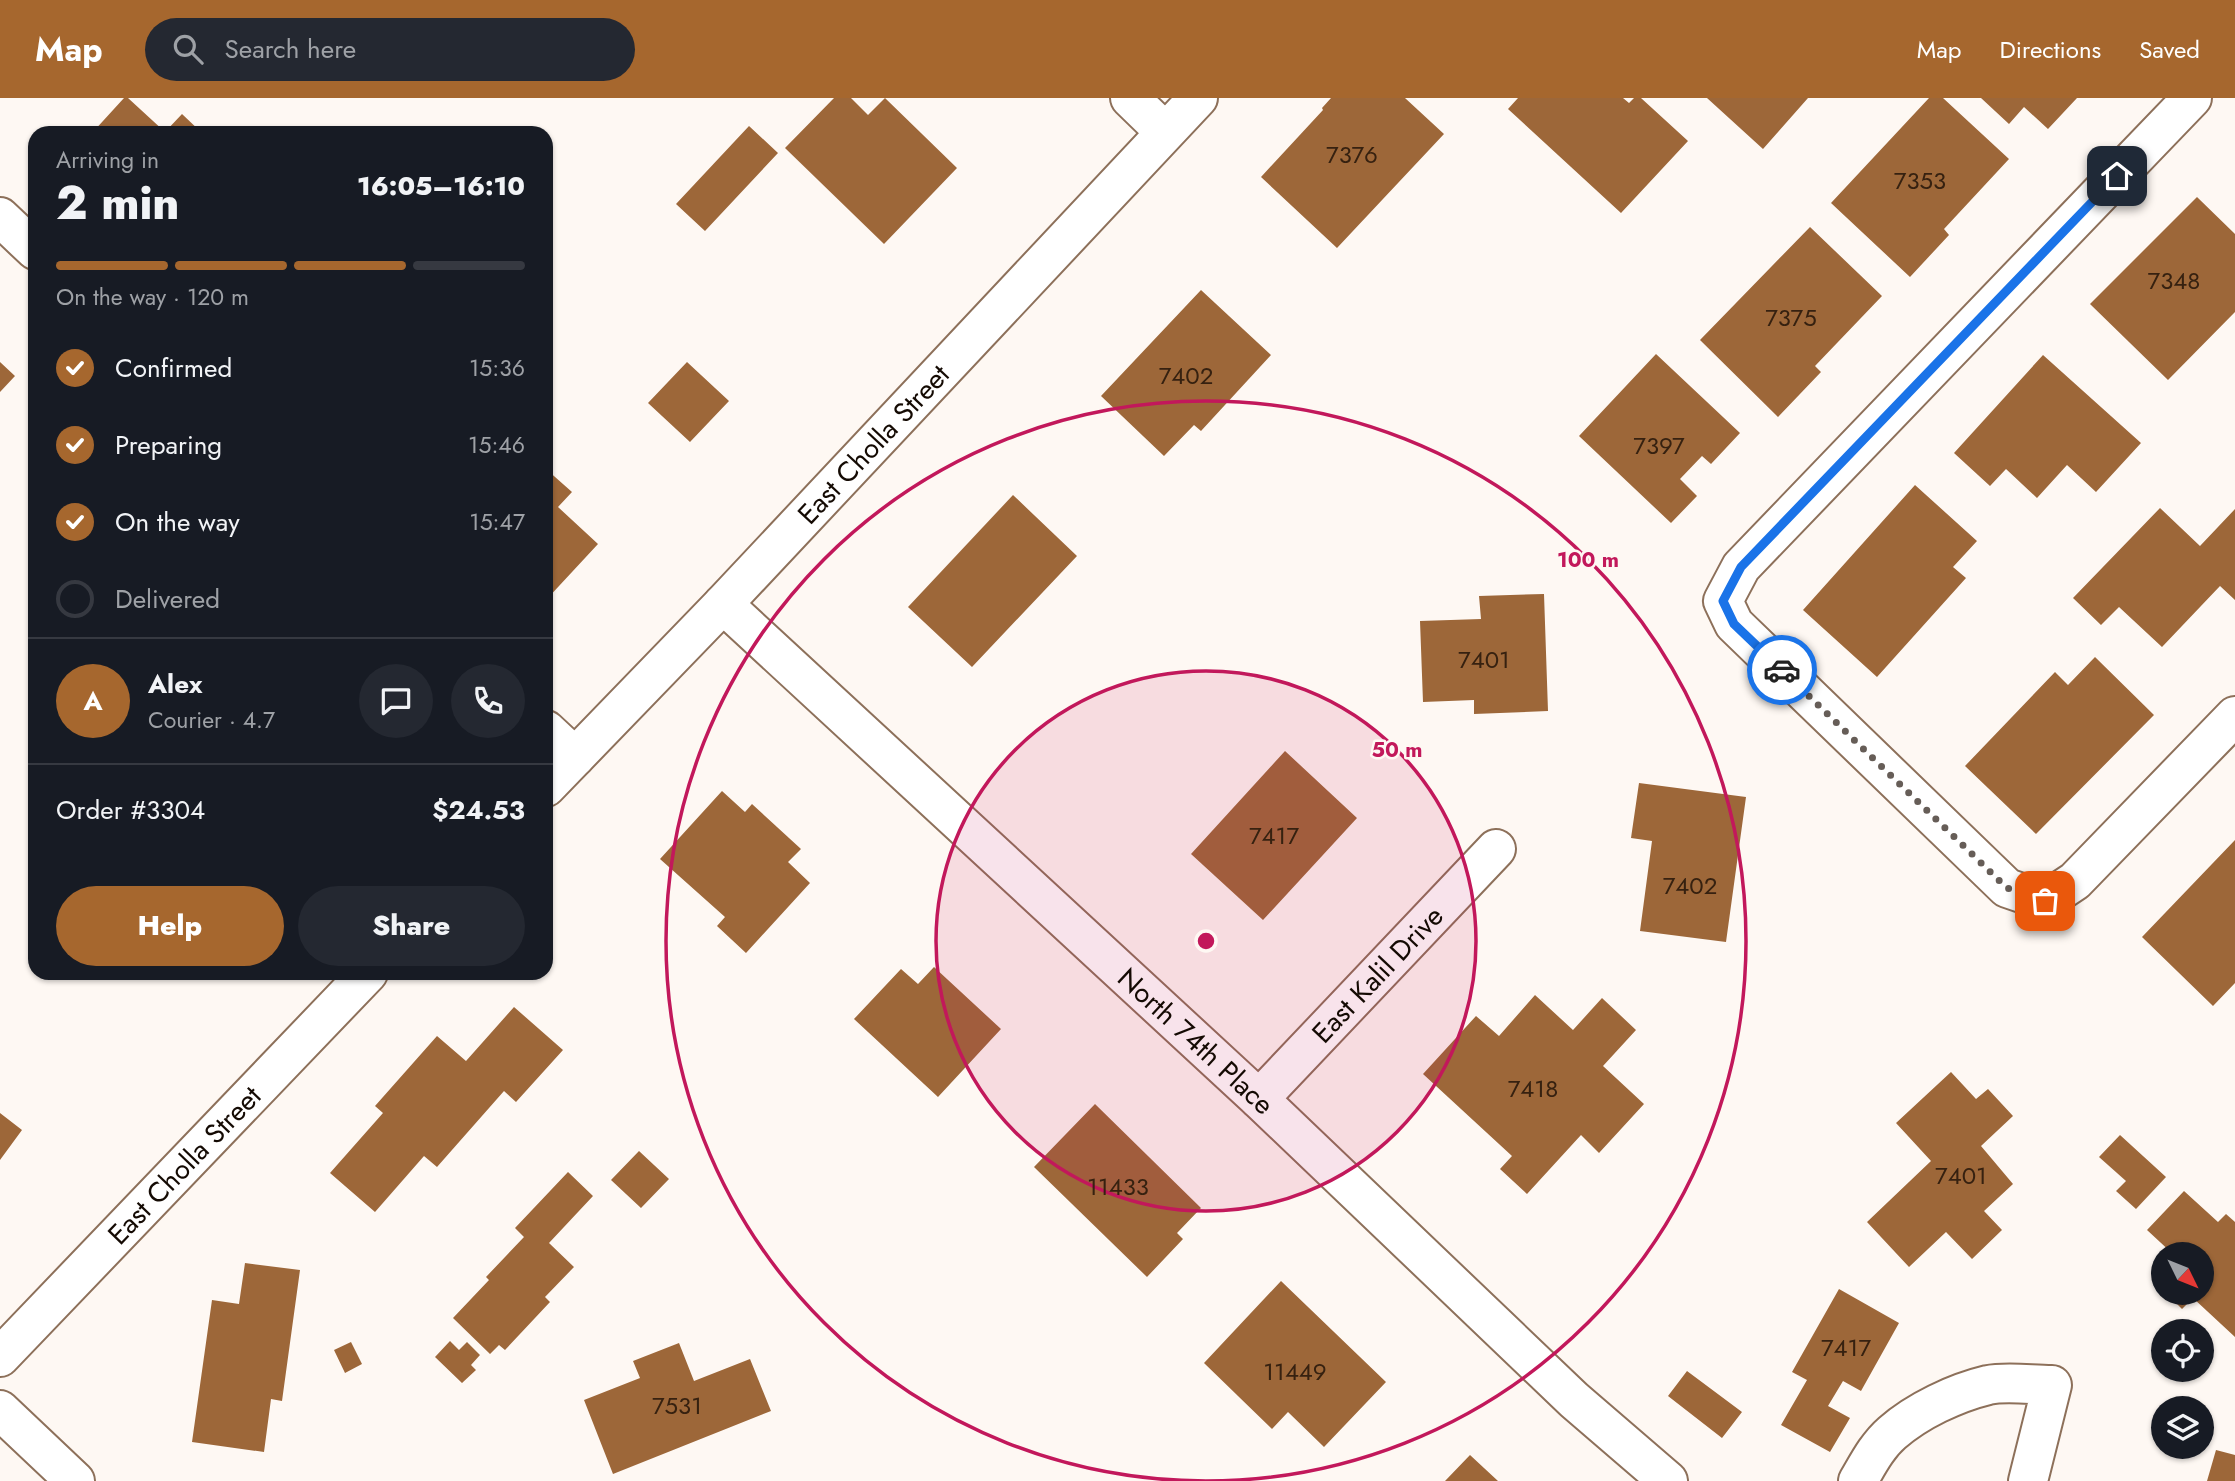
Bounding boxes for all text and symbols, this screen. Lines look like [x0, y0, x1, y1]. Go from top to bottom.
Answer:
search box [145, 18, 635, 81]
text: Map [35, 26, 103, 73]
icon: search [169, 30, 207, 68]
text: Search here [225, 30, 356, 68]
text: Map [1917, 32, 1962, 67]
text: Directions [2000, 32, 2101, 67]
text: Saved [2139, 32, 2200, 67]
house number: 7376 [1326, 137, 1378, 172]
text: Arriving in [56, 143, 159, 177]
pin [2087, 146, 2147, 206]
icon: home [2098, 157, 2136, 195]
house number: 7353 [1894, 163, 1946, 198]
text: 16:05–16:10 [357, 167, 525, 205]
text: 2 min [56, 170, 180, 236]
house number: 7348 [2148, 263, 2200, 298]
text: On the way · 120 m [56, 280, 249, 314]
house number: 7375 [1765, 300, 1817, 335]
icon: check [56, 349, 94, 387]
text: Confirmed [115, 349, 232, 387]
text: 15:36 [469, 351, 525, 385]
street label: East Cholla Street [788, 355, 959, 534]
house number: 7402 [1159, 358, 1213, 393]
icon: check [56, 426, 94, 464]
text: Preparing [115, 426, 222, 464]
text: 15:46 [468, 428, 525, 462]
house number: 7397 [1633, 428, 1685, 463]
icon: check [56, 503, 94, 541]
text: On the way [115, 503, 240, 541]
text: 15:47 [469, 505, 525, 539]
text: 100 m [1557, 545, 1619, 575]
text: Delivered [115, 580, 220, 618]
courier [1747, 635, 1817, 705]
house number: 7401 [1458, 642, 1510, 677]
icon: car [1763, 651, 1801, 689]
button: chat [359, 664, 433, 738]
button: phone [451, 664, 525, 738]
text: Alex [148, 665, 202, 703]
text: A [83, 682, 103, 720]
text: Courier · 4.7 [148, 703, 275, 737]
text: 50 m [1372, 735, 1422, 765]
text: Order #3304 [56, 791, 205, 829]
text: $24.53 [432, 791, 525, 829]
house number: 7417 [1249, 818, 1299, 853]
house number: 7402 [1663, 868, 1717, 903]
pin [2015, 871, 2075, 931]
icon: bag [2026, 882, 2064, 920]
button: Help [56, 886, 284, 966]
button: Share [298, 886, 525, 966]
street label: East Kalil Drive [1302, 897, 1453, 1052]
centre of rings [1194, 929, 1218, 953]
street label: North 74th Place [1108, 958, 1283, 1124]
house number: 7418 [1508, 1071, 1558, 1106]
street label: East Cholla Street [98, 1077, 271, 1254]
house number: 7401 [1935, 1158, 1987, 1193]
house number: 11433 [1087, 1169, 1149, 1204]
north arrow [2151, 1242, 2214, 1306]
map controls [2151, 1242, 2214, 1459]
button: locate [2151, 1319, 2214, 1382]
house number: 7417 [1821, 1330, 1871, 1365]
house number: 11449 [1263, 1354, 1327, 1389]
house number: 7531 [652, 1388, 702, 1423]
button: layers [2151, 1396, 2214, 1459]

